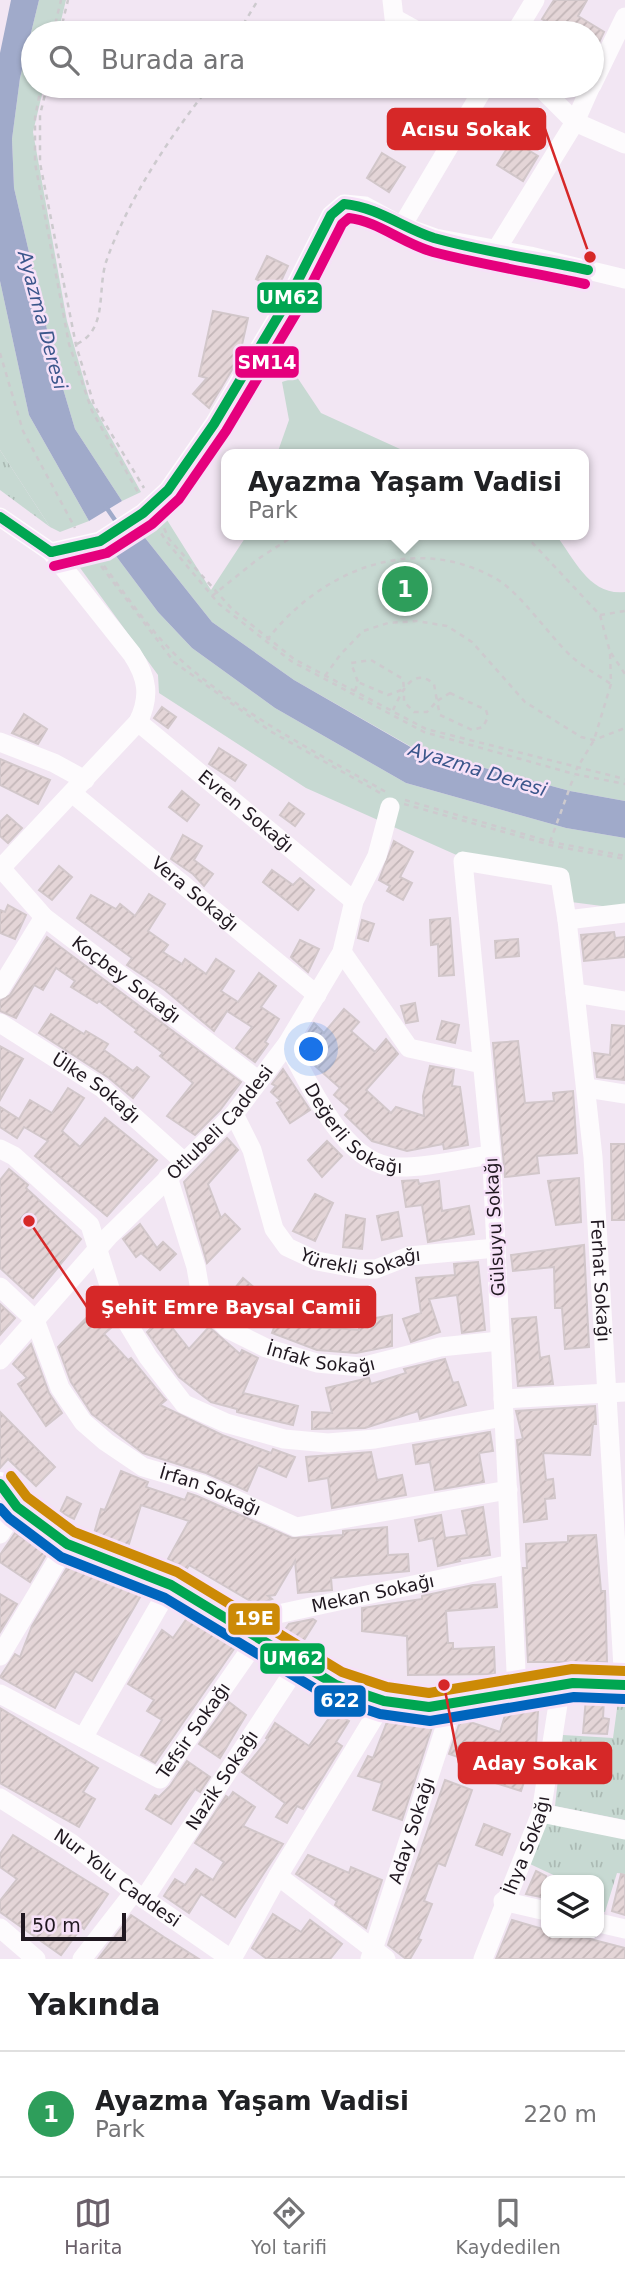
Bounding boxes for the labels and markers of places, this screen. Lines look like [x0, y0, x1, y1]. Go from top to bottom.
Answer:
callout: Acısu Sokak [388, 109, 545, 149]
pin: 1 [382, 563, 428, 615]
callout: Şehit Emre Baysal Camii [87, 1287, 375, 1327]
callout: Aday Sokak [459, 1743, 611, 1783]

